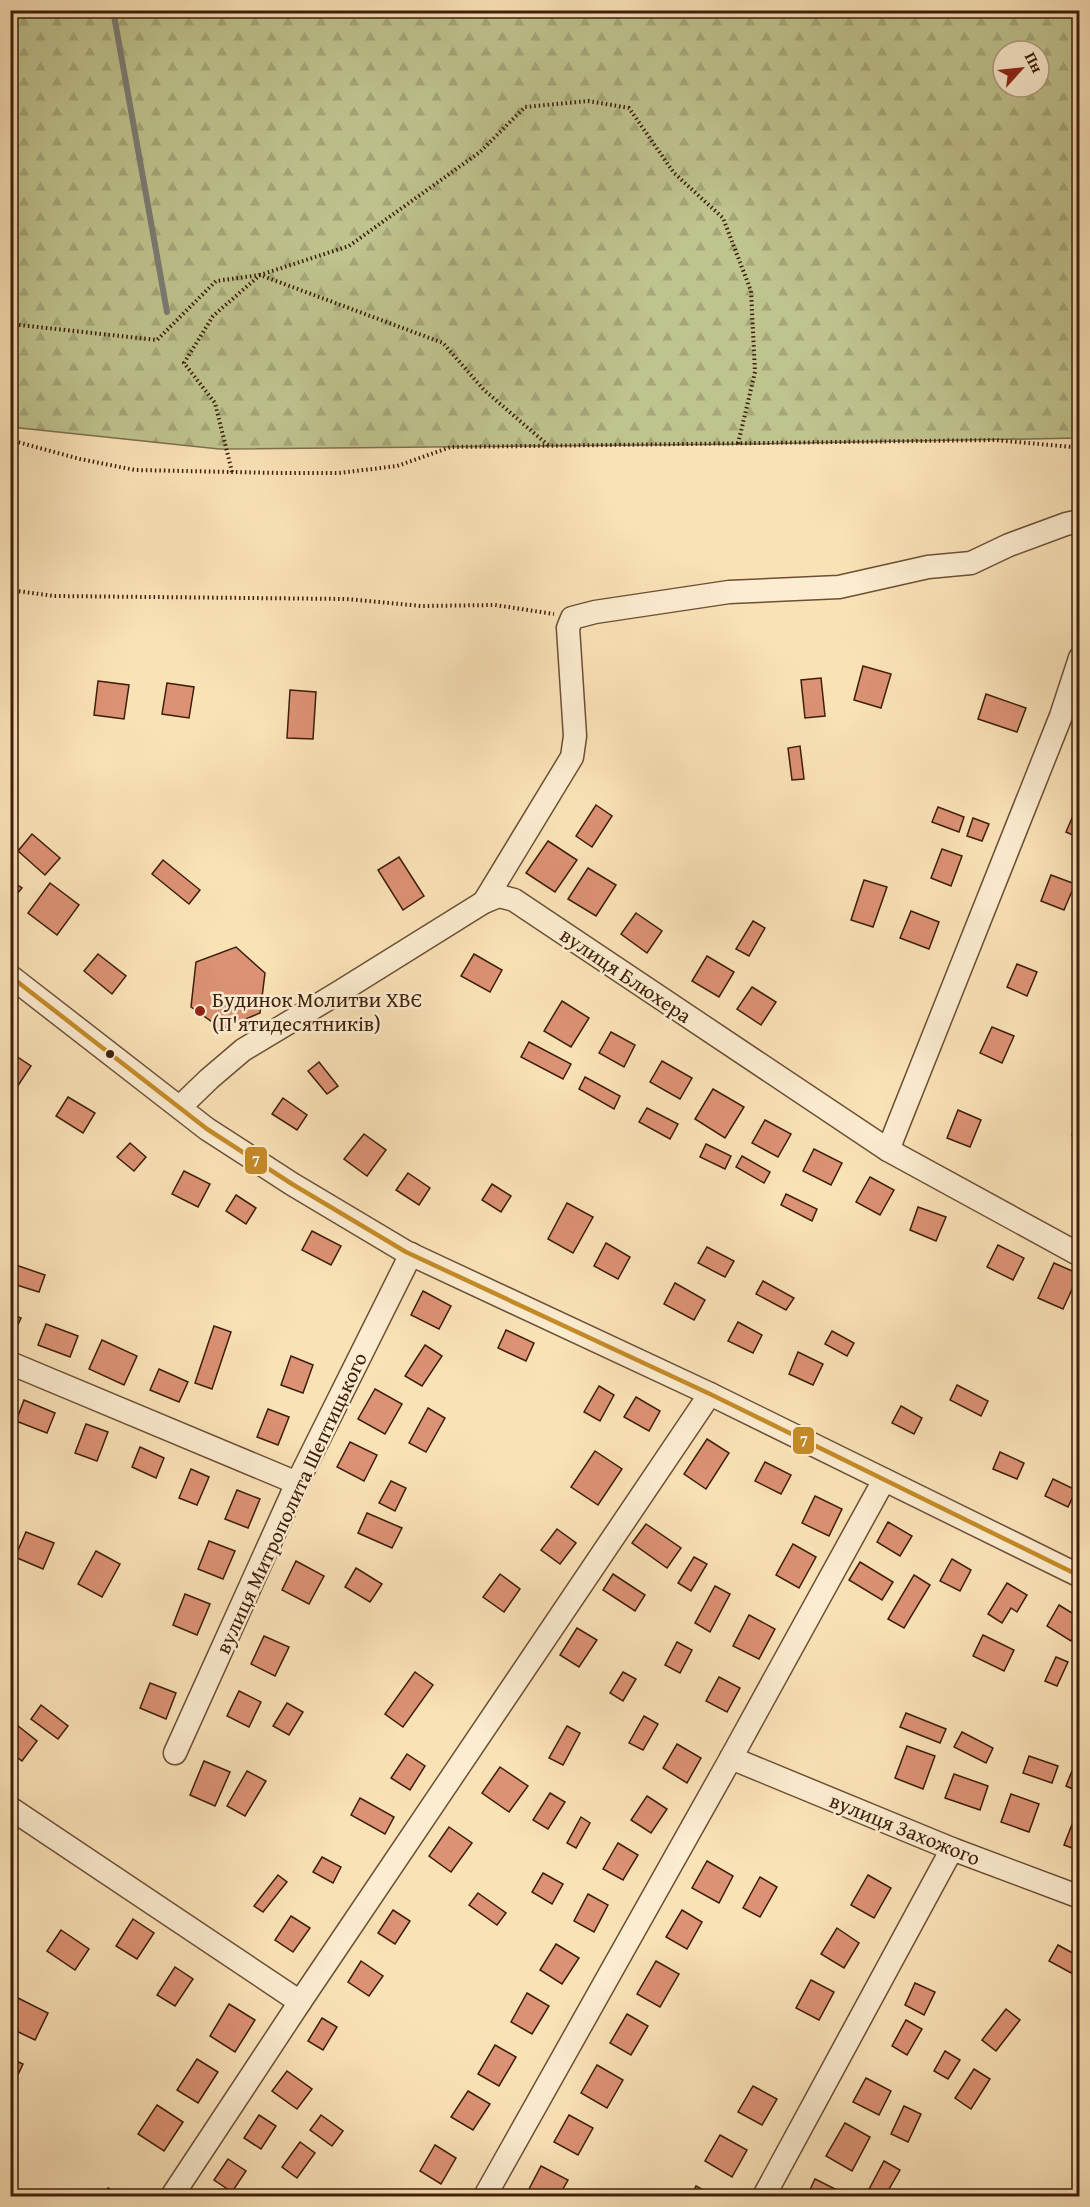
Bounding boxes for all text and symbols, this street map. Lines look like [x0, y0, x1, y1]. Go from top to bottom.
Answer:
north arrow [991, 39, 1051, 99]
text: Пн [1019, 48, 1050, 77]
street label: вулиця Блюхера [554, 919, 698, 1031]
place label: Будинок Молитви ХВЄ (П'ятидесятників) [212, 984, 422, 1039]
marker: Будинок Молитви ХВЄ (П'ятидесятників) [193, 1004, 207, 1018]
unlabelled marker [104, 1048, 116, 1060]
line badge: 7 [244, 1146, 268, 1175]
text: 7 [252, 1148, 260, 1172]
street label: вулиця Митрополита Шептицького [207, 1347, 375, 1659]
line badge: 7 [792, 1426, 815, 1455]
text: 7 [800, 1428, 808, 1452]
street label: вулиця Захожого [825, 1785, 985, 1873]

